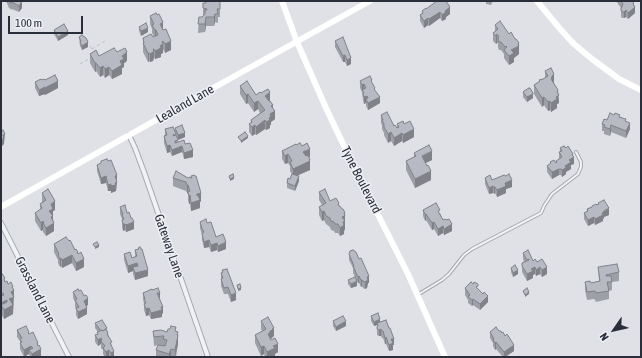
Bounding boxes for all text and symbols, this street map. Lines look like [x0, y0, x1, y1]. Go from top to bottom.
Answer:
scale bar [10, 8, 85, 34]
text: 100 m [15, 16, 42, 30]
street label: Lealand Lane [153, 81, 217, 127]
street label: Tyne Boulevard [337, 144, 385, 216]
street label: Gateway Lane [151, 212, 187, 280]
street label: Grassland Lane [12, 254, 58, 326]
north arrow [594, 310, 634, 350]
text: N [597, 331, 611, 343]

